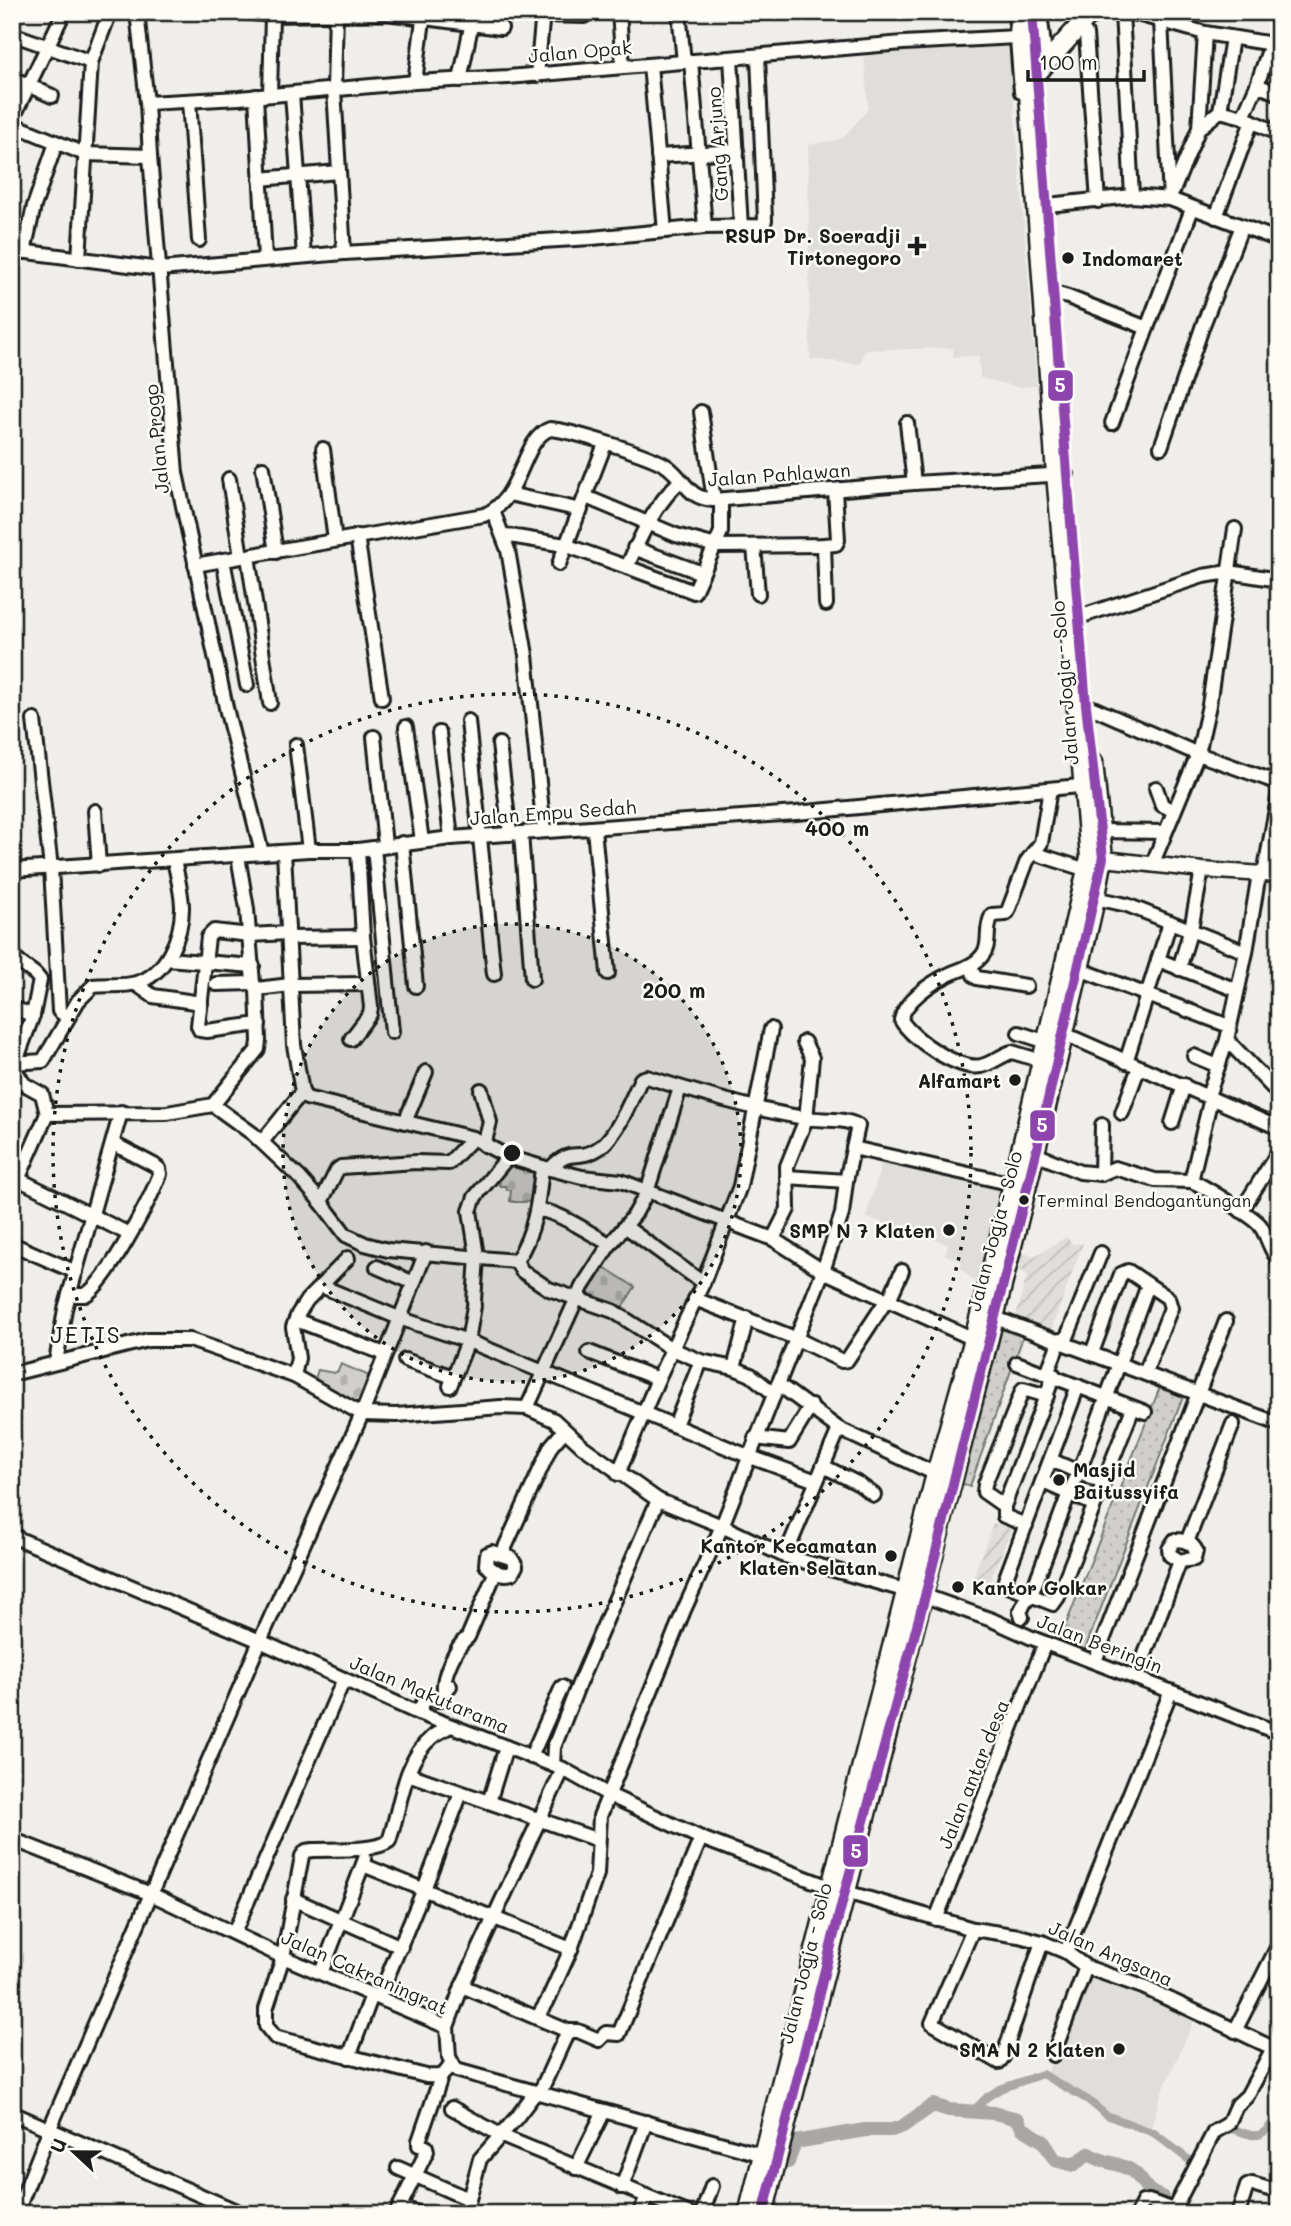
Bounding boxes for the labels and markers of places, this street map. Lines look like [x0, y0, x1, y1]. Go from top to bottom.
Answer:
place label: RSUP Dr. Soeradji Tirtonegoro [725, 223, 901, 270]
marker: RSUP Dr. Soeradji Tirtonegoro [907, 236, 927, 256]
place label: Indomaret [1082, 246, 1183, 271]
marker: Indomaret [1060, 250, 1076, 266]
place label: Alfamart [918, 1068, 1001, 1093]
marker: Alfamart [1007, 1072, 1023, 1088]
centre of rings [500, 1141, 524, 1165]
place label: Terminal Bendogantungan [1037, 1189, 1251, 1211]
marker: Terminal Bendogantungan [1017, 1193, 1031, 1207]
place label: SMP N 7 Klaten [789, 1218, 935, 1243]
marker: SMP N 7 Klaten [941, 1222, 957, 1238]
place label: Masjid Baitussyifa [1073, 1457, 1179, 1504]
marker: Masjid Baitussyifa [1051, 1472, 1067, 1488]
place label: Kantor Kecamatan Klaten Selatan [701, 1533, 877, 1580]
marker: Kantor Kecamatan Klaten Selatan [883, 1548, 899, 1564]
place label: Kantor Golkar [972, 1575, 1107, 1600]
marker: Kantor Golkar [950, 1579, 966, 1595]
place label: SMA N 2 Klaten [959, 2037, 1105, 2062]
marker: SMA N 2 Klaten [1111, 2041, 1127, 2057]

